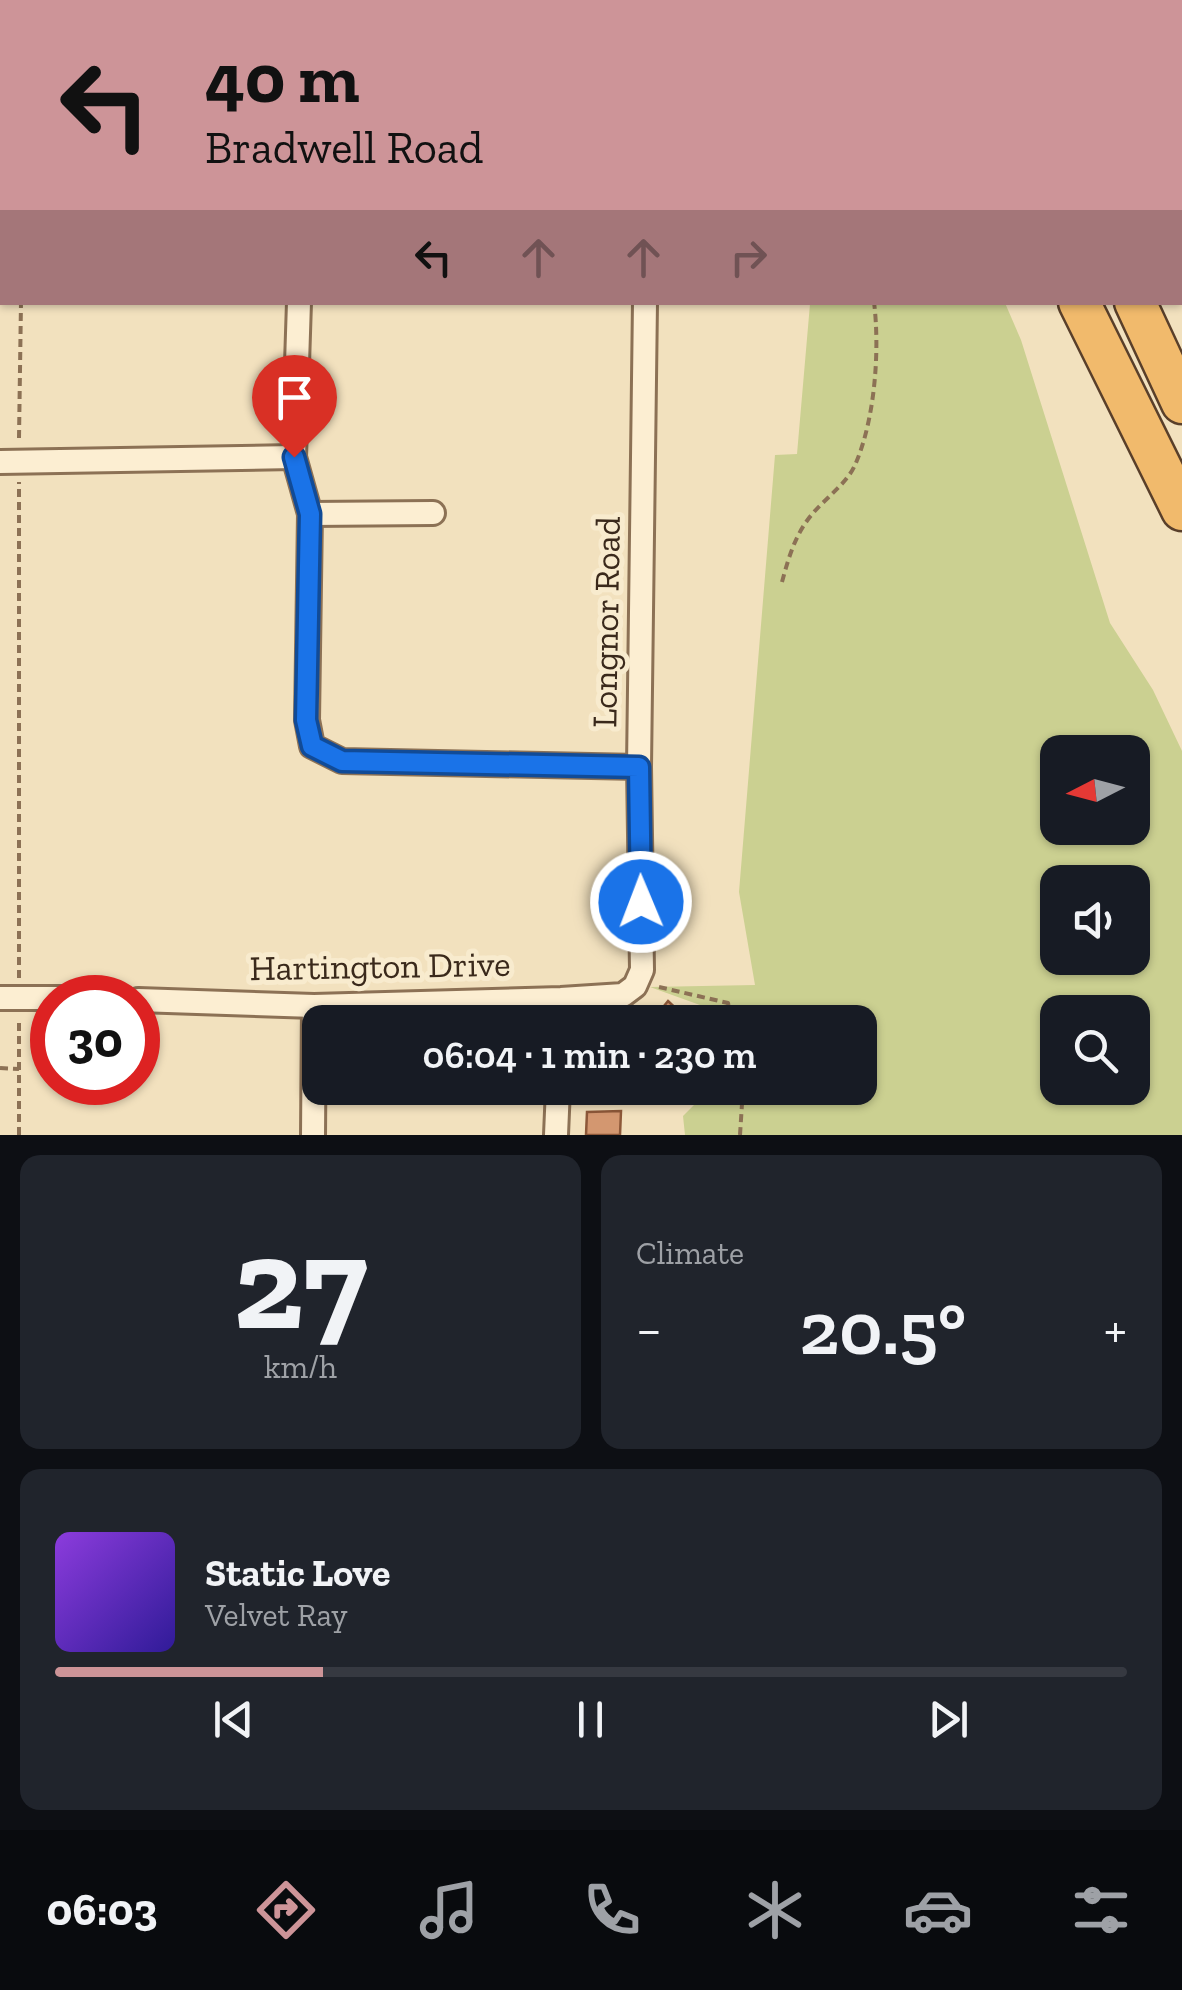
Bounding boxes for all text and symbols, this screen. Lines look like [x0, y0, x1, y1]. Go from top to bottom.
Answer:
text: 40 m [205, 36, 360, 120]
icon: left [40, 40, 170, 170]
text: Bradwell Road [205, 121, 483, 175]
icon: left [406, 230, 461, 285]
icon: ahead [511, 230, 566, 285]
icon: ahead [616, 230, 671, 285]
icon: right [721, 230, 776, 285]
pin [252, 355, 337, 458]
icon: arrive [267, 370, 322, 425]
street label: Longnor Road [583, 516, 629, 728]
north arrow [1040, 735, 1150, 845]
map controls [1040, 735, 1150, 1105]
position arrow [589, 850, 693, 954]
button: sound [1040, 865, 1150, 975]
street label: Hartington Drive [249, 943, 511, 989]
speed limit sign: 30 [30, 975, 160, 1105]
button: search [1040, 995, 1150, 1105]
text: 06:04 · 1 min · 230 m [423, 1032, 756, 1078]
text: 27 [233, 1205, 368, 1361]
text: Climate [636, 1234, 744, 1272]
text: 20.5° [800, 1283, 966, 1373]
text: − [636, 1296, 662, 1362]
text: + [1104, 1296, 1127, 1362]
text: km/h [264, 1348, 337, 1386]
text: Static Love [205, 1550, 390, 1596]
text: Velvet Ray [205, 1596, 348, 1634]
icon: previous [206, 1692, 261, 1747]
icon: pause [563, 1692, 618, 1747]
icon: next [921, 1692, 976, 1747]
icon: directions [251, 1875, 321, 1945]
icon: music [414, 1875, 484, 1945]
icon: phone [577, 1875, 647, 1945]
icon: climate [740, 1875, 810, 1945]
icon: car [903, 1875, 973, 1945]
icon: filters [1066, 1875, 1136, 1945]
text: 06:03 [46, 1883, 158, 1937]

